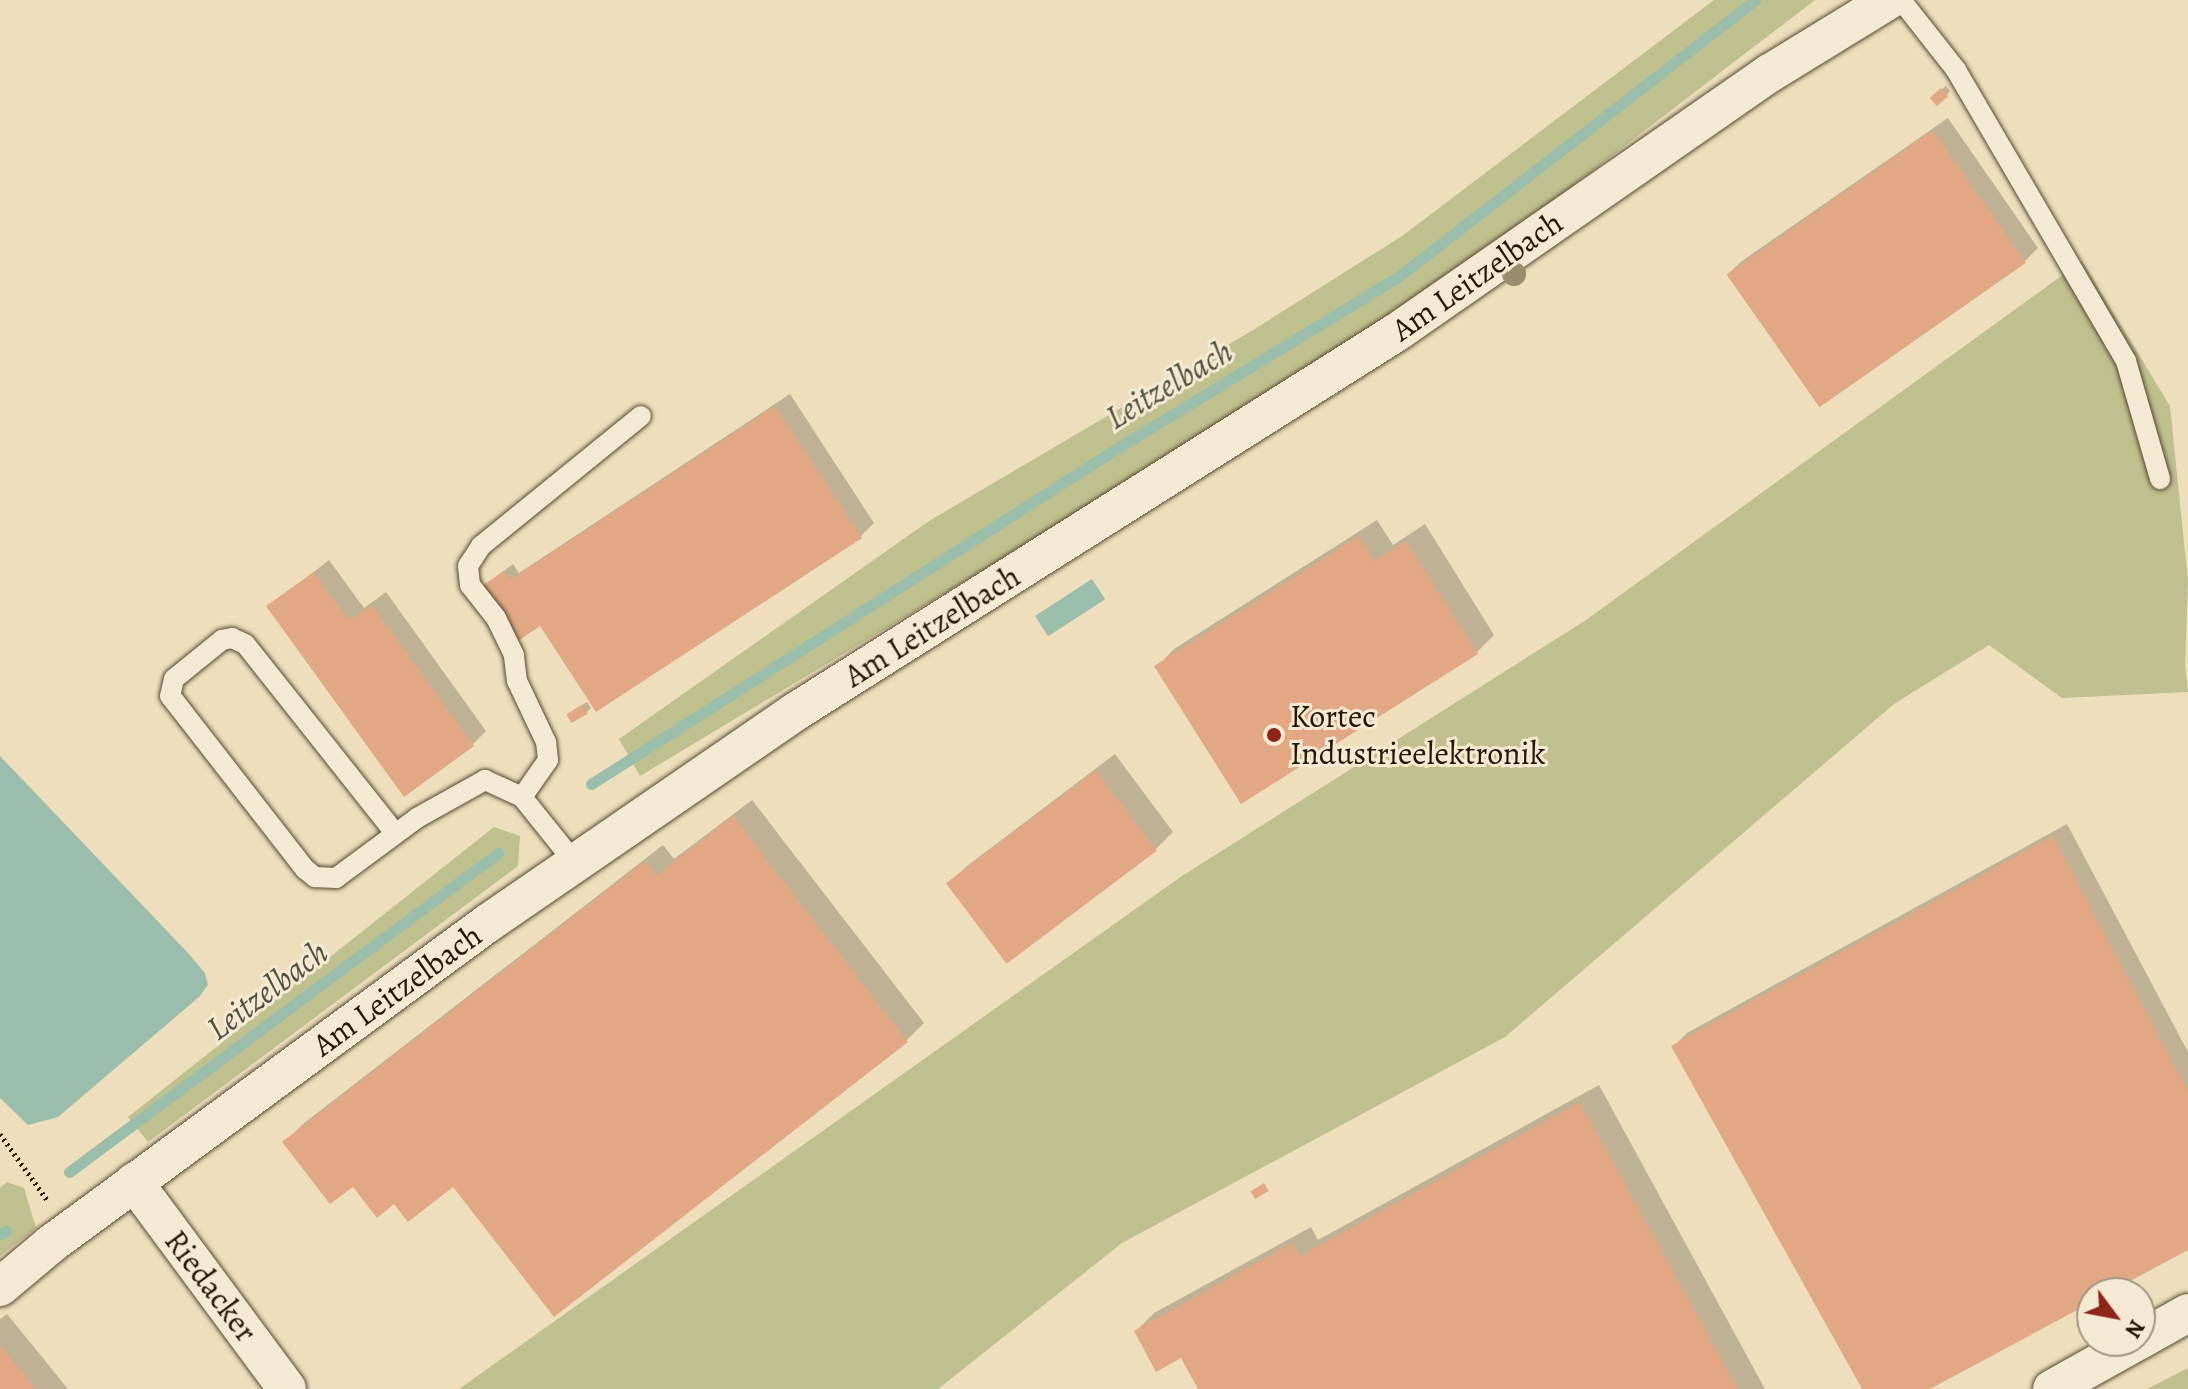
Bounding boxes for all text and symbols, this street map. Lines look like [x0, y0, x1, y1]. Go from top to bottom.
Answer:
street label: Am Leitzelbach [1384, 203, 1570, 349]
water label: Leitzelbach [1098, 330, 1240, 438]
street label: Am Leitzelbach [837, 557, 1027, 695]
place label: Kortec Industrieelektronik [1290, 698, 1546, 773]
marker: Kortec Industrieelektronik [1265, 726, 1283, 744]
street label: Am Leitzelbach [305, 916, 489, 1064]
water label: Leitzelbach [198, 931, 336, 1049]
street label: Riedacker [157, 1222, 265, 1350]
north arrow [2076, 1277, 2156, 1357]
text: N [2118, 1314, 2152, 1343]

